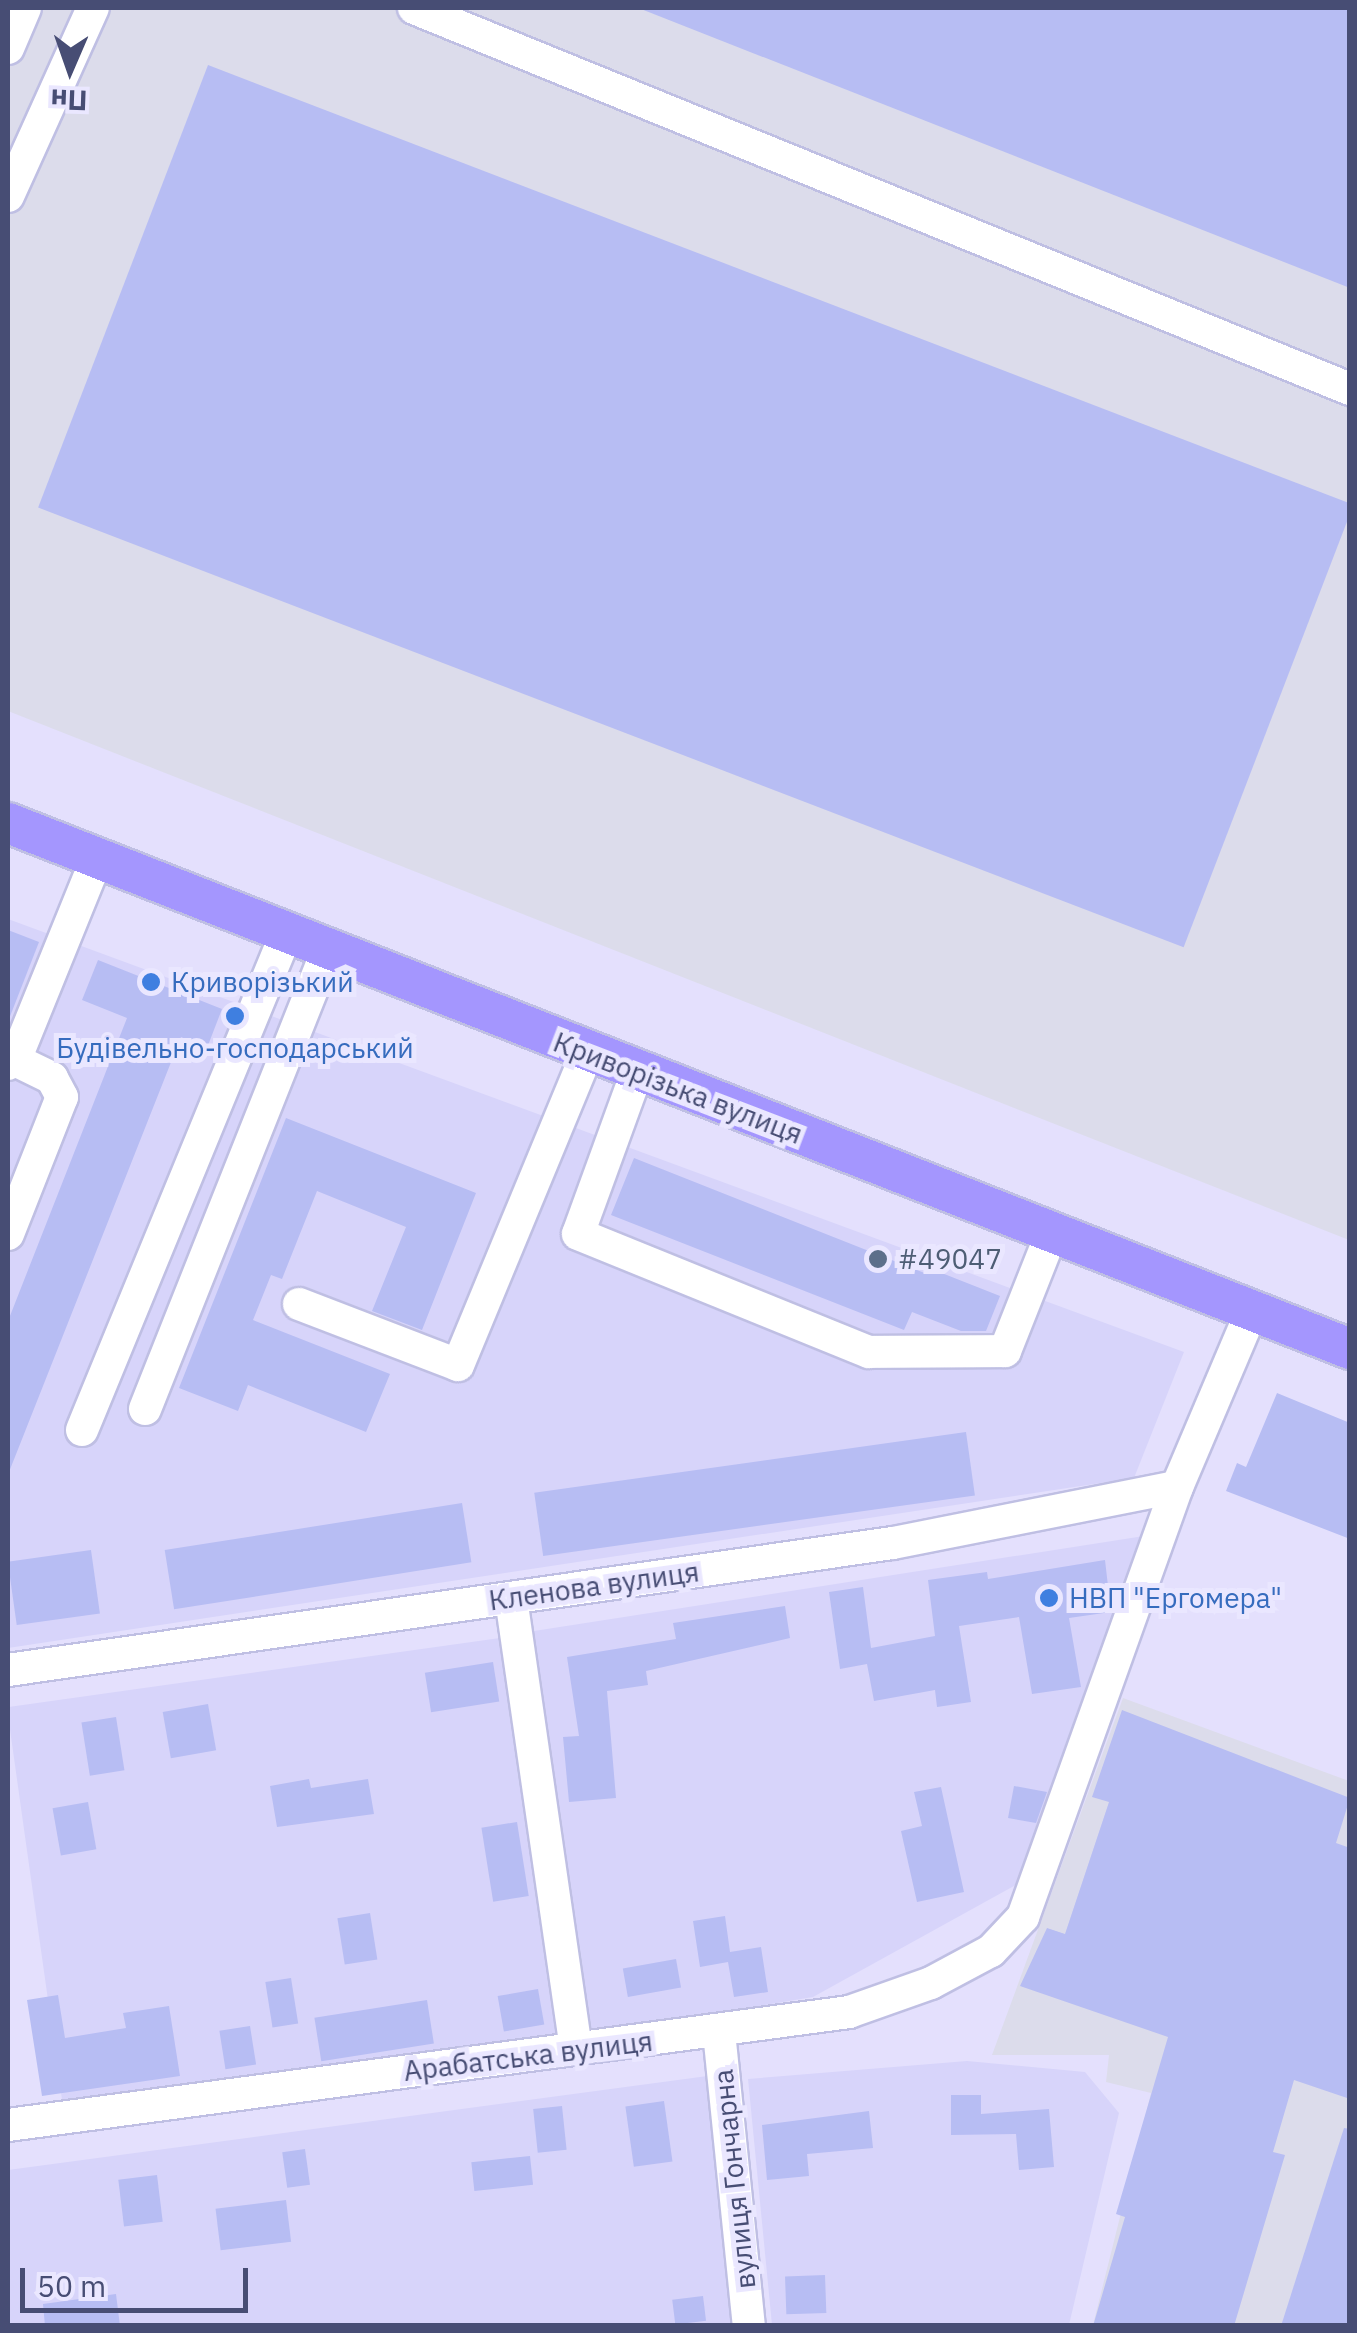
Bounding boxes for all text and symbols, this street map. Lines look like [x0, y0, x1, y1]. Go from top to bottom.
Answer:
north arrow [20, 20, 120, 120]
text: Пн [50, 81, 88, 120]
place label: Криворізький [171, 965, 354, 999]
marker: Криворізький [140, 971, 162, 993]
marker: Будівельно-господарський [224, 1005, 246, 1027]
street label: Криворізька вулиця [549, 1025, 807, 1151]
place label: Будівельно-господарський [56, 1031, 414, 1065]
place label: #49047 [898, 1242, 1002, 1276]
marker: #49047 [867, 1248, 889, 1270]
street label: Кленова вулиця [487, 1555, 701, 1617]
place label: НВП "Ергомера" [1069, 1581, 1282, 1615]
marker: НВП "Ергомера" [1038, 1587, 1060, 1609]
street label: Арабатська вулиця [402, 2024, 654, 2088]
street label: вулиця Гончарна [706, 2068, 762, 2290]
scale bar [25, 2248, 252, 2310]
text: 50 m [37, 2266, 106, 2305]

